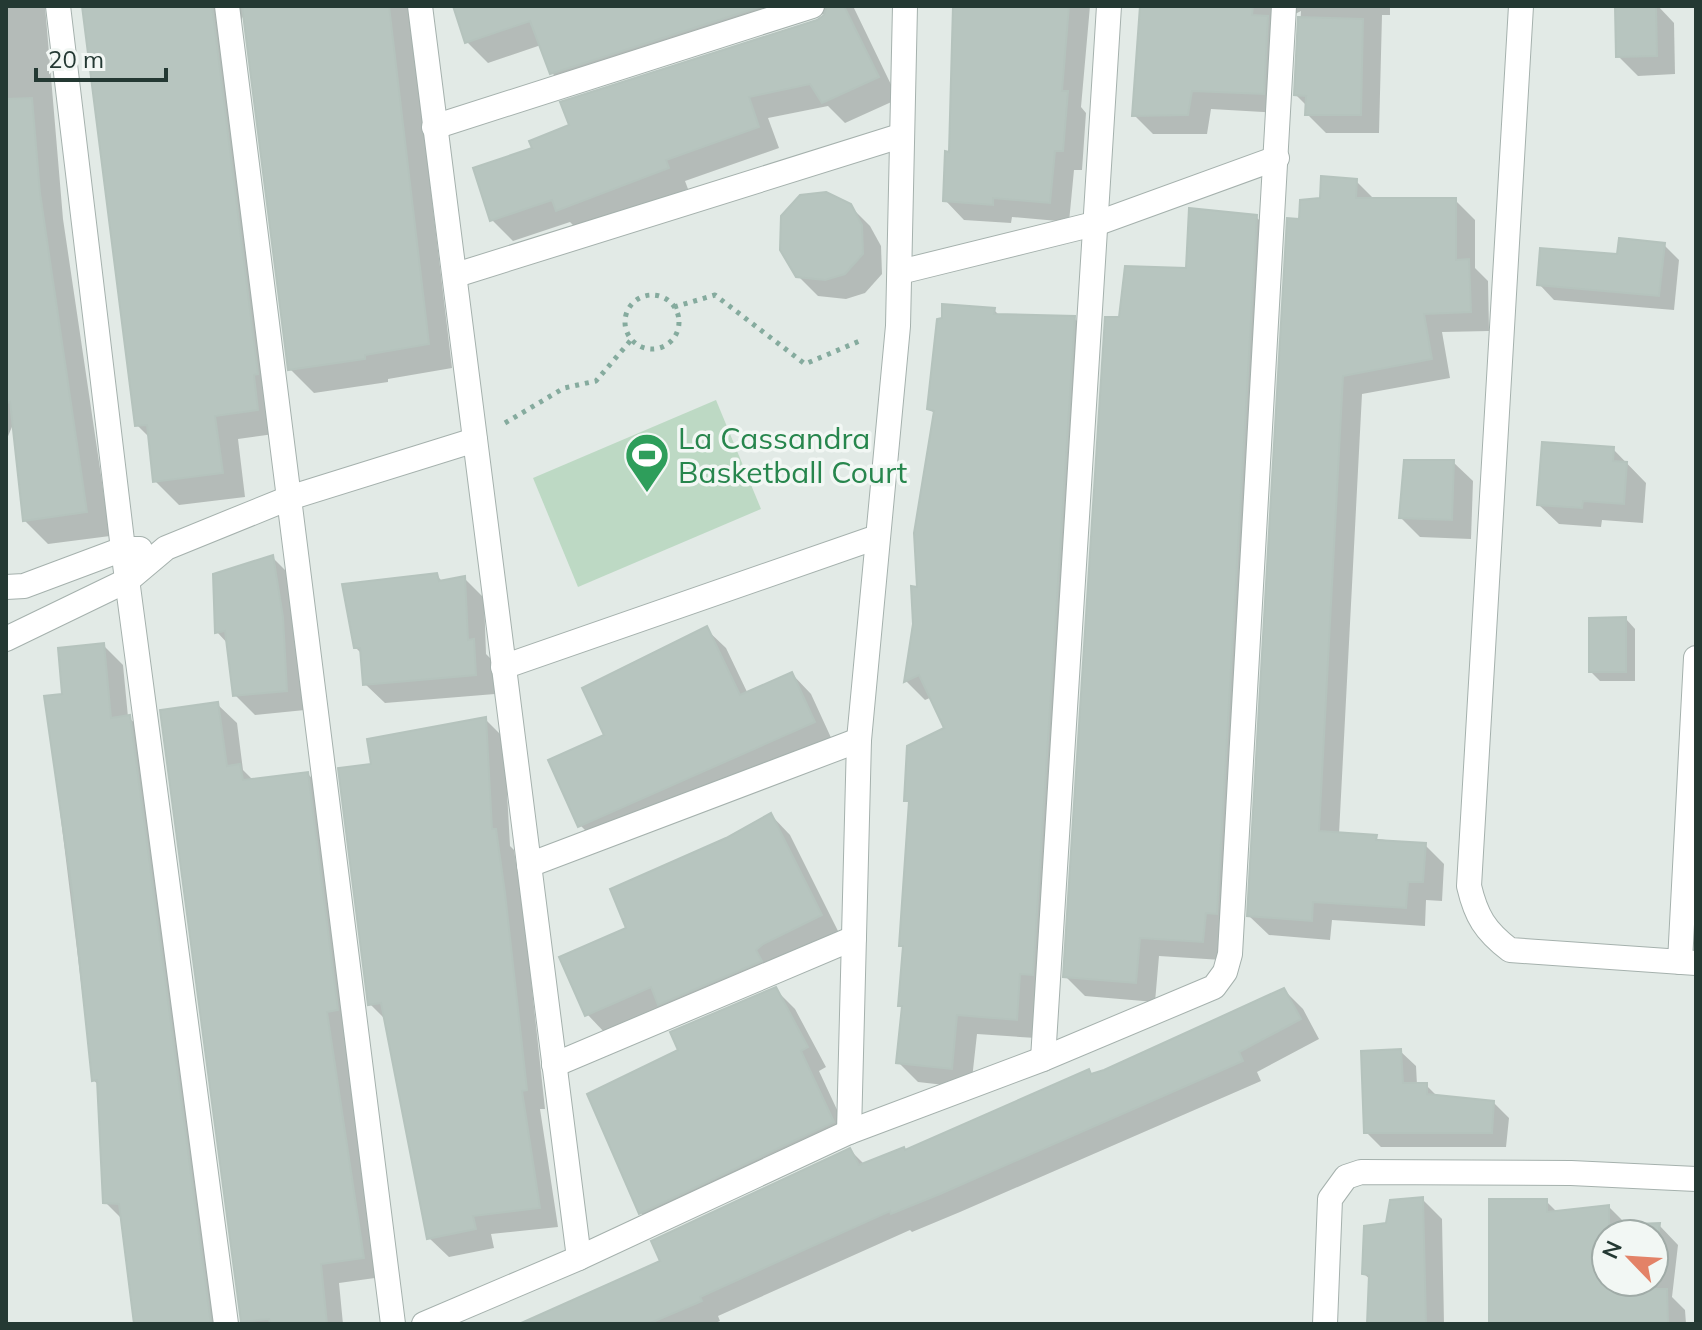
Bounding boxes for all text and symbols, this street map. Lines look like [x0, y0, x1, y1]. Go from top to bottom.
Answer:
scale bar [36, 32, 166, 82]
text: 20 m [48, 44, 104, 74]
place label: La Cassandra Basketball Court [678, 419, 907, 491]
sports icon: La Cassandra Basketball Court [623, 431, 671, 494]
north arrow [1590, 1218, 1670, 1298]
text: N [1596, 1236, 1628, 1263]

